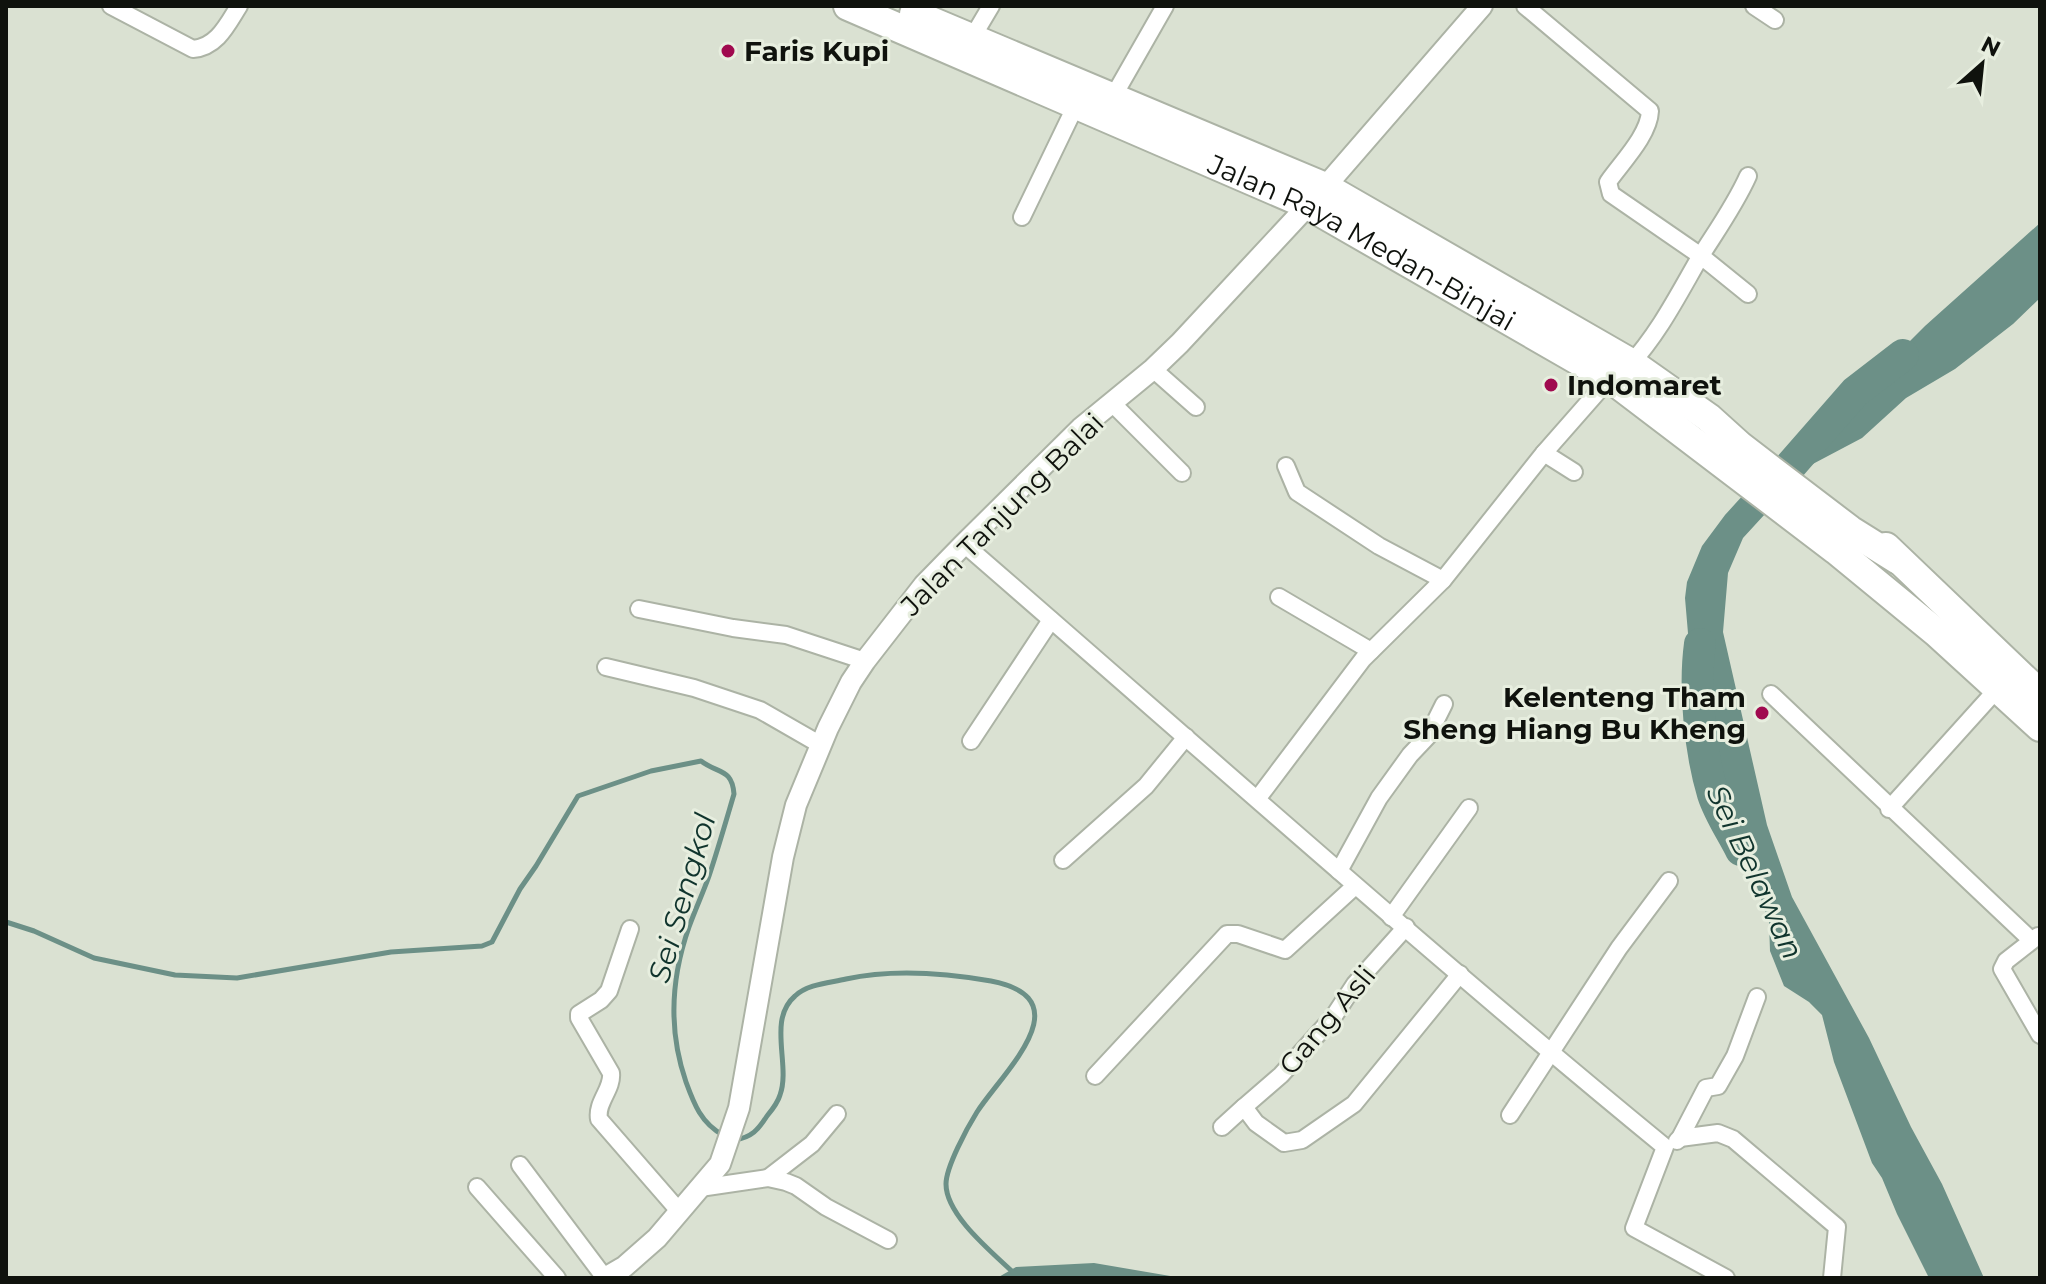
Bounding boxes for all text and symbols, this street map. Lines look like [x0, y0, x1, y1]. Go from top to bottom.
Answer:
north arrow [1942, 24, 2022, 104]
text: N [1977, 31, 2005, 63]
place label: Faris Kupi [744, 34, 889, 68]
marker: Faris Kupi [719, 42, 737, 60]
street label: Jalan Raya Medan-Binjai [1202, 146, 1522, 338]
place label: Indomaret [1567, 368, 1722, 402]
marker: Indomaret [1542, 376, 1560, 394]
street label: Jalan Tanjung Balai [893, 406, 1110, 623]
place label: Kelenteng Tham Sheng Hiang Bu Kheng [1403, 680, 1746, 746]
marker: Kelenteng Tham Sheng Hiang Bu Kheng [1753, 704, 1771, 722]
water label: Sei Belawan [1698, 779, 1812, 965]
water label: Sei Sengkol [640, 809, 724, 987]
street label: Gang Asli [1271, 958, 1383, 1082]

